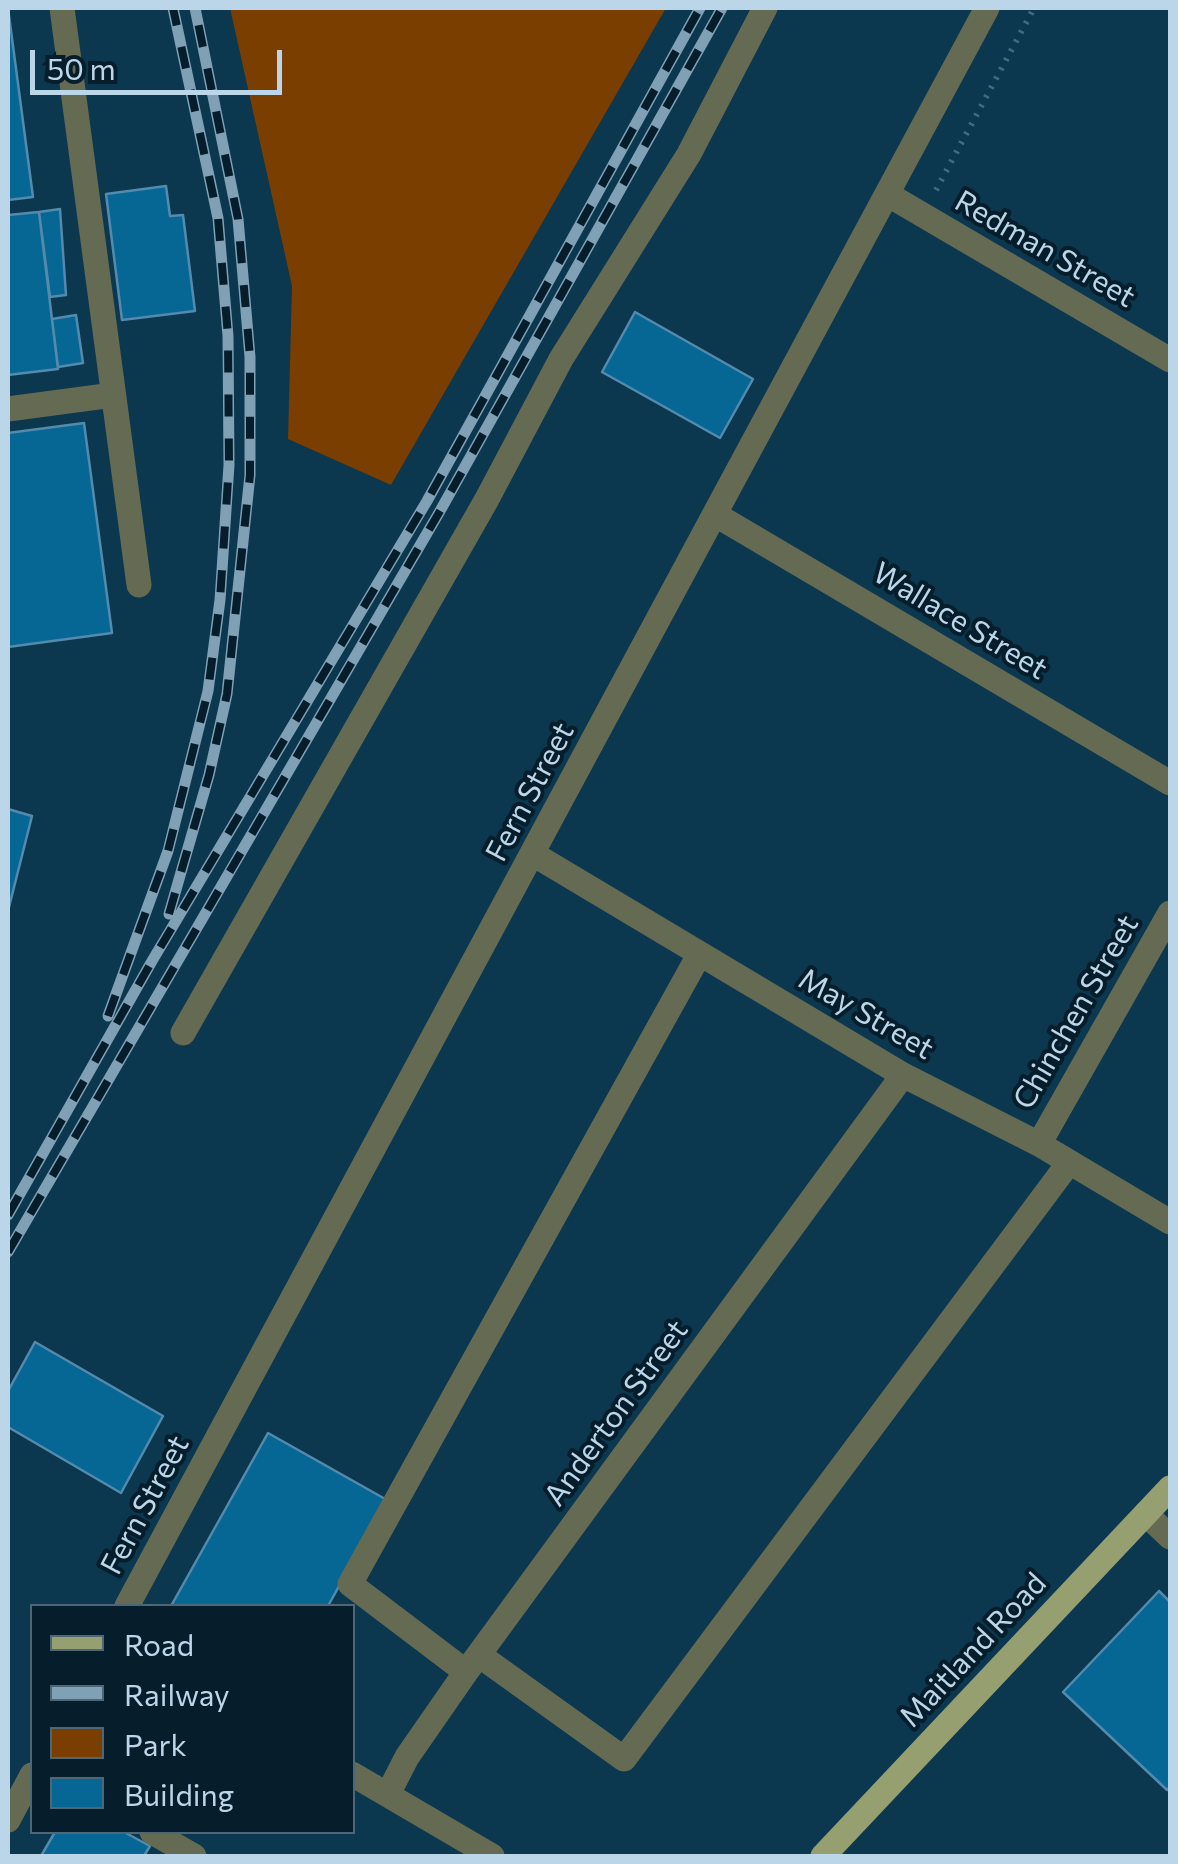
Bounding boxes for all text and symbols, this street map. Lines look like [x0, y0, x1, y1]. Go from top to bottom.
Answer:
scale bar [35, 30, 288, 92]
text: 50 m [47, 49, 116, 86]
street label: Redman Street [949, 183, 1141, 315]
street label: Wallace Street [866, 555, 1054, 687]
street label: Fern Street [478, 716, 582, 868]
street label: Chinchen Street [1006, 909, 1146, 1115]
street label: May Street [792, 961, 940, 1067]
street label: Anderton Street [537, 1313, 695, 1513]
street label: Fern Street [93, 1429, 197, 1581]
street label: Maitland Road [892, 1565, 1054, 1735]
legend [30, 1604, 355, 1834]
text: Road [124, 1625, 194, 1662]
text: Railway [124, 1675, 230, 1712]
text: Park [124, 1725, 187, 1762]
text: Building [124, 1775, 234, 1812]

